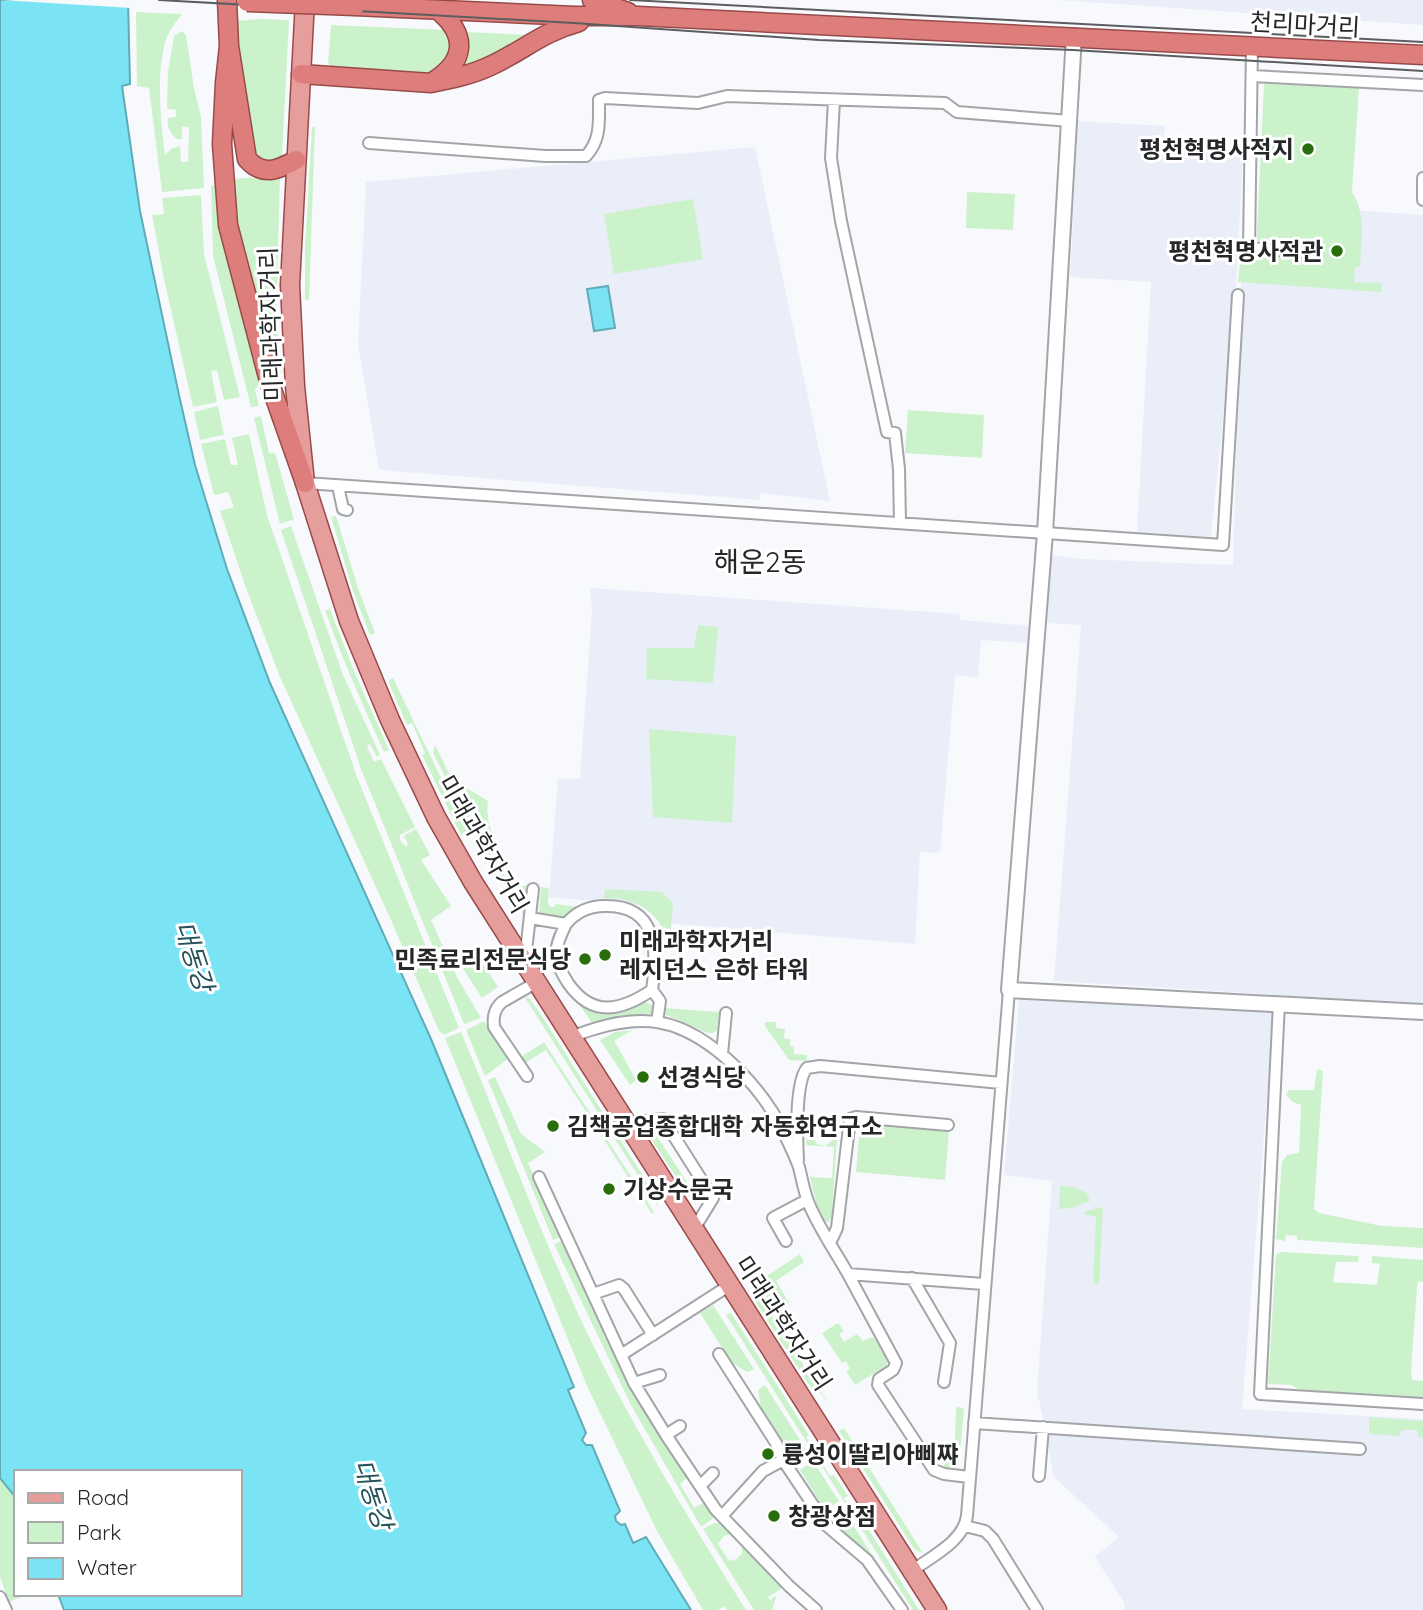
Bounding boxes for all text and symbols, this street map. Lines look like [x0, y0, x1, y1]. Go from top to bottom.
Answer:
street label: 천리마거리 [1249, 6, 1361, 42]
place label: 평천혁명사적지 [1139, 134, 1294, 164]
marker: 평천혁명사적지 [1300, 141, 1316, 157]
place label: 평천혁명사적관 [1168, 236, 1323, 266]
marker: 평천혁명사적관 [1329, 243, 1345, 259]
street label: 미래과학자거리 [252, 246, 288, 402]
district label: 해운2동 [714, 544, 806, 579]
street label: 미래과학자거리 [432, 770, 536, 918]
water label: 대동강 [167, 917, 222, 998]
place label: 미래과학자거리 레지던스 은하 타워 [619, 926, 809, 984]
place label: 민족료리전문식당 [394, 944, 571, 974]
marker: 미래과학자거리 레지던스 은하 타워 [597, 947, 613, 963]
marker: 민족료리전문식당 [577, 951, 593, 967]
place label: 선경식당 [657, 1062, 745, 1092]
marker: 선경식당 [635, 1069, 651, 1085]
place label: 김책공업종합대학 자동화연구소 [567, 1111, 883, 1141]
marker: 김책공업종합대학 자동화연구소 [545, 1118, 561, 1134]
place label: 기상수문국 [623, 1174, 733, 1204]
marker: 기상수문국 [601, 1181, 617, 1197]
street label: 미래과학자거리 [729, 1250, 839, 1396]
place label: 륭성이딸리아삐쨔 [782, 1439, 959, 1469]
marker: 륭성이딸리아삐쨔 [760, 1446, 776, 1462]
water label: 대동강 [346, 1455, 401, 1536]
legend [14, 1470, 242, 1596]
text: Road [77, 1484, 129, 1510]
place label: 창광상점 [788, 1501, 876, 1531]
marker: 창광상점 [766, 1508, 782, 1524]
text: Park [77, 1519, 121, 1545]
text: Water [77, 1554, 137, 1580]

